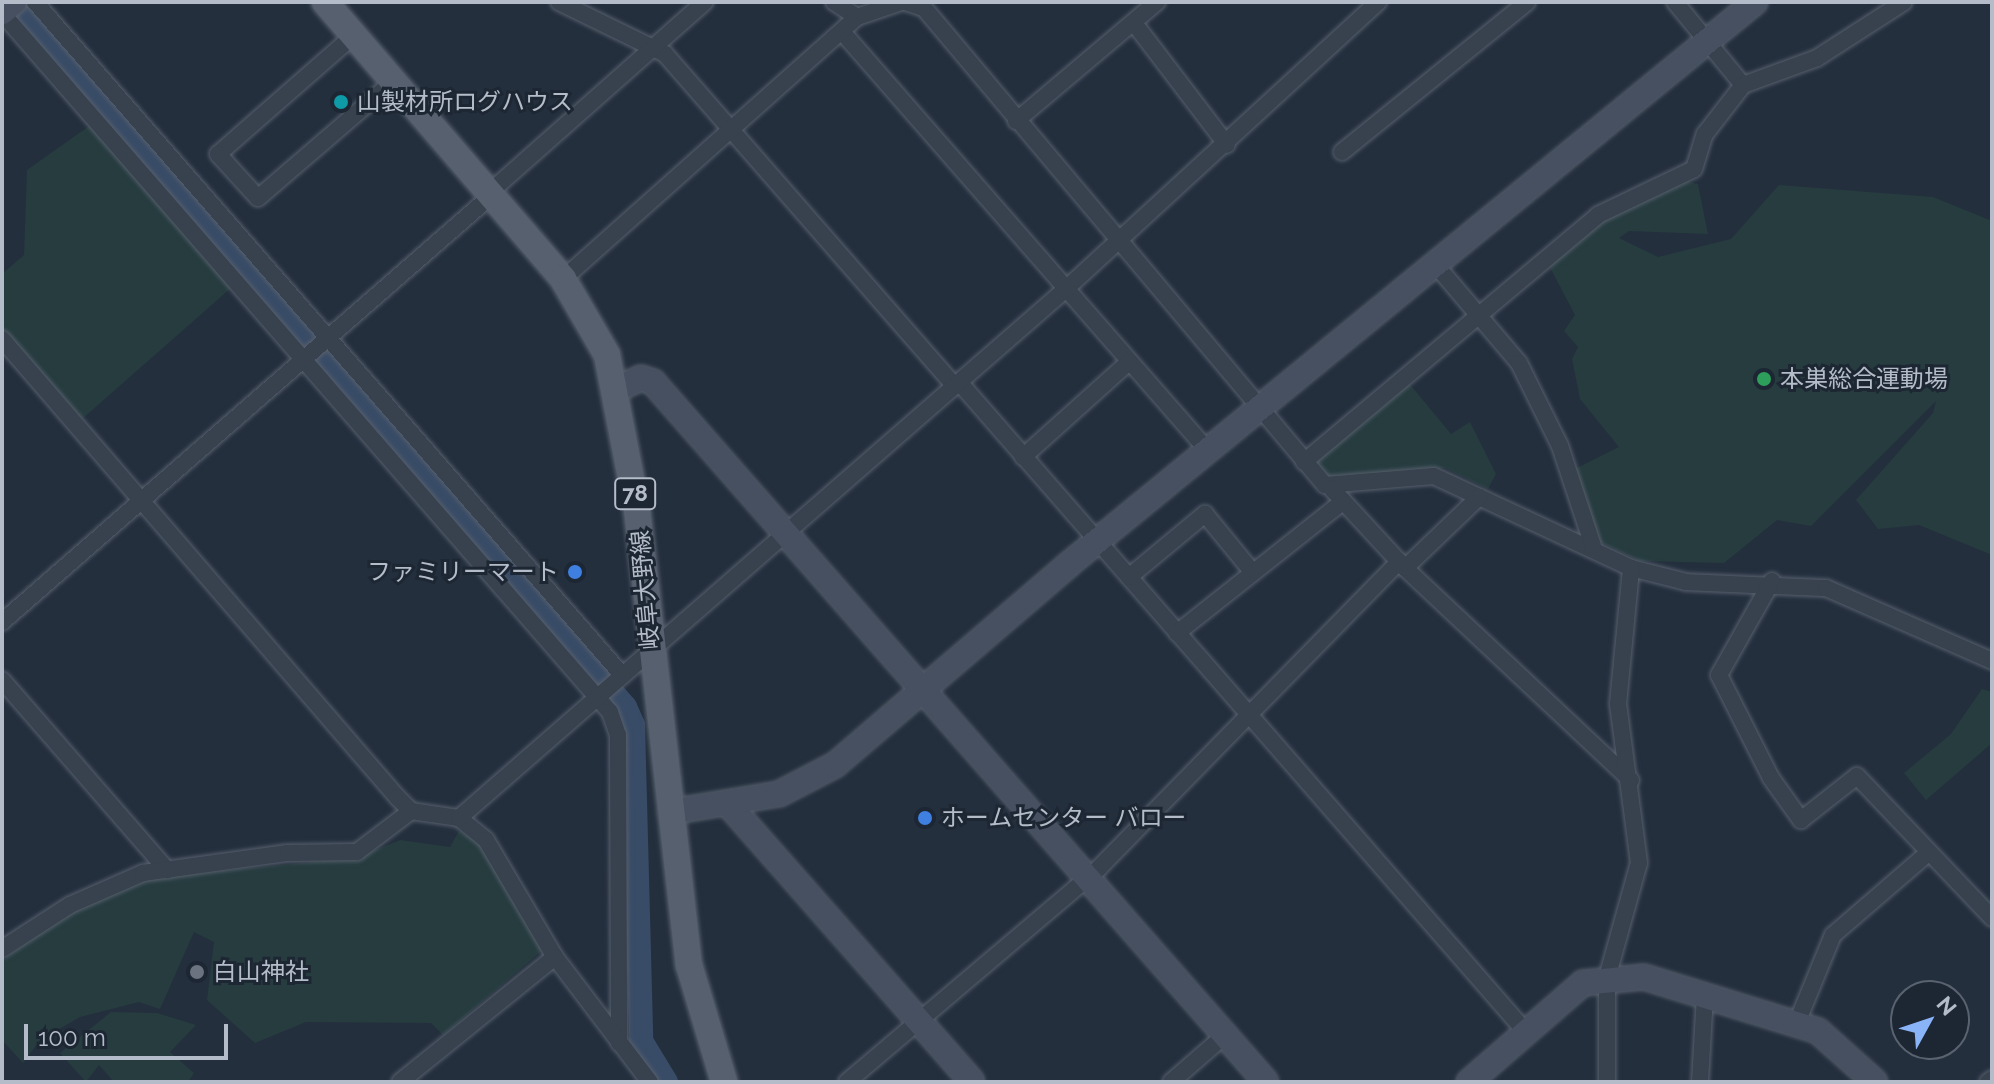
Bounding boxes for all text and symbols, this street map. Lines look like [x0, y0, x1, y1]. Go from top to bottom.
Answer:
place label: 山製材所ログハウス [357, 88, 573, 116]
marker: 山製材所ログハウス [332, 93, 350, 111]
place label: 本巣総合運動場 [1780, 365, 1948, 393]
marker: 本巣総合運動場 [1755, 370, 1773, 388]
road number: 78 [613, 476, 657, 512]
street label: 岐阜大野線 [625, 529, 665, 651]
place label: ファミリーマート [367, 558, 559, 586]
marker: ファミリーマート [566, 563, 584, 581]
place label: ホームセンター バロー [941, 804, 1187, 832]
marker: ホームセンター バロー [916, 809, 934, 827]
place label: 白山神社 [213, 958, 309, 986]
marker: 白山神社 [188, 963, 206, 981]
north arrow [1890, 980, 1970, 1060]
text: N [1931, 991, 1962, 1021]
scale bar [28, 1008, 232, 1058]
text: 100 m [38, 1023, 106, 1052]

